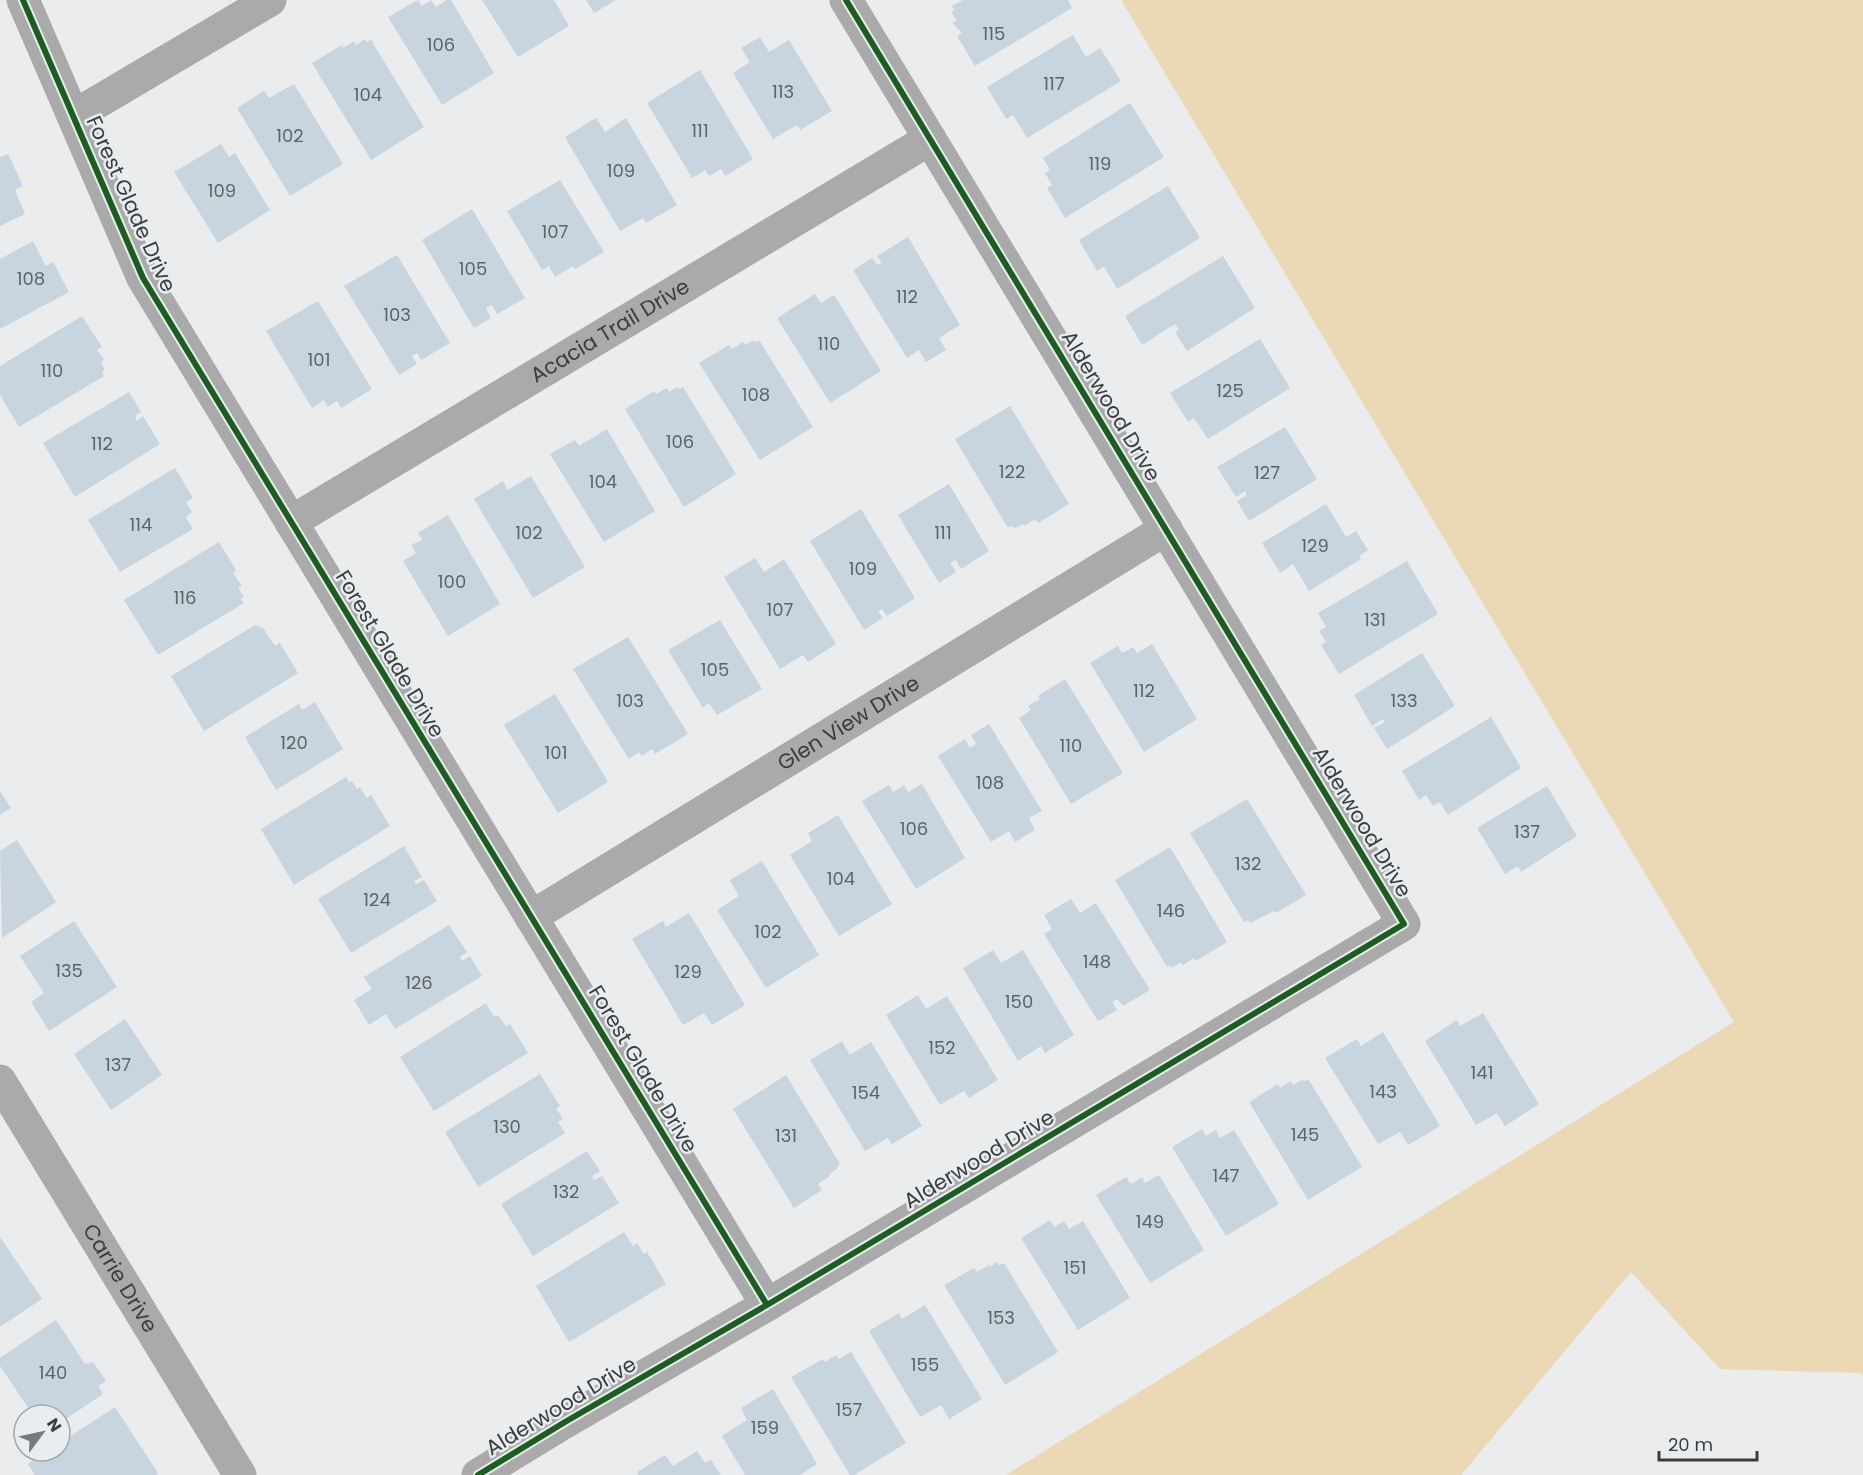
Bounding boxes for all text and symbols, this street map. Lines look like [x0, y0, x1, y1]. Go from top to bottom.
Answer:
house number: 115 [983, 21, 1005, 46]
house number: 106 [427, 32, 455, 57]
house number: 117 [1043, 71, 1065, 96]
house number: 113 [772, 79, 794, 104]
house number: 104 [354, 82, 382, 107]
street label: Forest Glade Drive [80, 111, 183, 297]
house number: 111 [691, 118, 709, 143]
house number: 102 [276, 123, 304, 148]
house number: 119 [1089, 151, 1111, 176]
house number: 109 [607, 158, 635, 183]
house number: 109 [208, 178, 236, 203]
house number: 107 [542, 219, 569, 244]
house number: 105 [459, 256, 487, 281]
house number: 108 [17, 266, 45, 291]
street label: Acacia Trail Drive [525, 271, 695, 389]
house number: 112 [896, 284, 918, 309]
house number: 103 [383, 302, 411, 327]
street label: Alderwood Drive [1055, 325, 1168, 486]
house number: 110 [818, 331, 840, 356]
house number: 101 [308, 347, 330, 372]
house number: 110 [41, 358, 63, 383]
house number: 125 [1216, 378, 1244, 403]
house number: 108 [742, 382, 770, 407]
house number: 106 [666, 429, 694, 454]
house number: 112 [91, 431, 113, 456]
house number: 122 [999, 459, 1025, 484]
house number: 127 [1254, 460, 1280, 485]
house number: 104 [589, 469, 617, 494]
house number: 114 [130, 512, 152, 537]
house number: 102 [515, 520, 543, 545]
house number: 111 [934, 520, 952, 545]
house number: 129 [1301, 533, 1329, 558]
house number: 109 [849, 556, 877, 581]
street label: Forest Glade Drive [329, 565, 452, 743]
house number: 100 [438, 569, 466, 594]
house number: 116 [174, 585, 196, 610]
house number: 107 [767, 597, 794, 622]
house number: 131 [1364, 607, 1386, 632]
house number: 105 [701, 657, 729, 682]
street label: Glen View Drive [772, 668, 925, 777]
house number: 112 [1133, 678, 1155, 703]
house number: 103 [616, 688, 644, 713]
house number: 133 [1391, 688, 1417, 713]
house number: 120 [280, 730, 308, 755]
house number: 110 [1060, 733, 1082, 758]
house number: 101 [545, 740, 567, 765]
street label: Alderwood Drive [1306, 741, 1419, 902]
house number: 108 [976, 770, 1004, 795]
house number: 106 [900, 816, 928, 841]
house number: 137 [1514, 819, 1540, 844]
house number: 132 [1235, 851, 1261, 876]
house number: 104 [827, 866, 855, 891]
house number: 124 [363, 887, 391, 912]
house number: 146 [1157, 898, 1185, 923]
house number: 102 [754, 919, 782, 944]
house number: 148 [1083, 949, 1111, 974]
house number: 135 [55, 958, 83, 983]
house number: 129 [674, 959, 702, 984]
house number: 126 [405, 970, 433, 995]
street label: Forest Glade Drive [582, 980, 705, 1158]
house number: 150 [1005, 989, 1033, 1014]
house number: 152 [928, 1035, 956, 1060]
house number: 137 [105, 1052, 131, 1077]
house number: 141 [1471, 1060, 1493, 1085]
house number: 143 [1369, 1079, 1397, 1104]
house number: 154 [852, 1080, 880, 1105]
street label: Alderwood Drive [898, 1102, 1059, 1215]
house number: 130 [493, 1114, 521, 1139]
house number: 145 [1291, 1122, 1319, 1147]
house number: 131 [775, 1123, 797, 1148]
house number: 147 [1213, 1163, 1240, 1188]
house number: 132 [553, 1179, 579, 1204]
house number: 149 [1136, 1209, 1164, 1234]
street label: Carrie Drive [76, 1218, 165, 1338]
house number: 151 [1064, 1255, 1086, 1280]
house number: 153 [987, 1305, 1015, 1330]
street label: Alderwood Drive [480, 1349, 641, 1462]
house number: 155 [911, 1352, 939, 1377]
house number: 140 [39, 1360, 67, 1385]
house number: 157 [836, 1397, 863, 1422]
north arrow [12, 1403, 72, 1463]
text: N [41, 1414, 67, 1436]
house number: 159 [751, 1415, 779, 1440]
scale bar [1659, 1424, 1756, 1462]
text: 20 m [1668, 1432, 1713, 1457]

